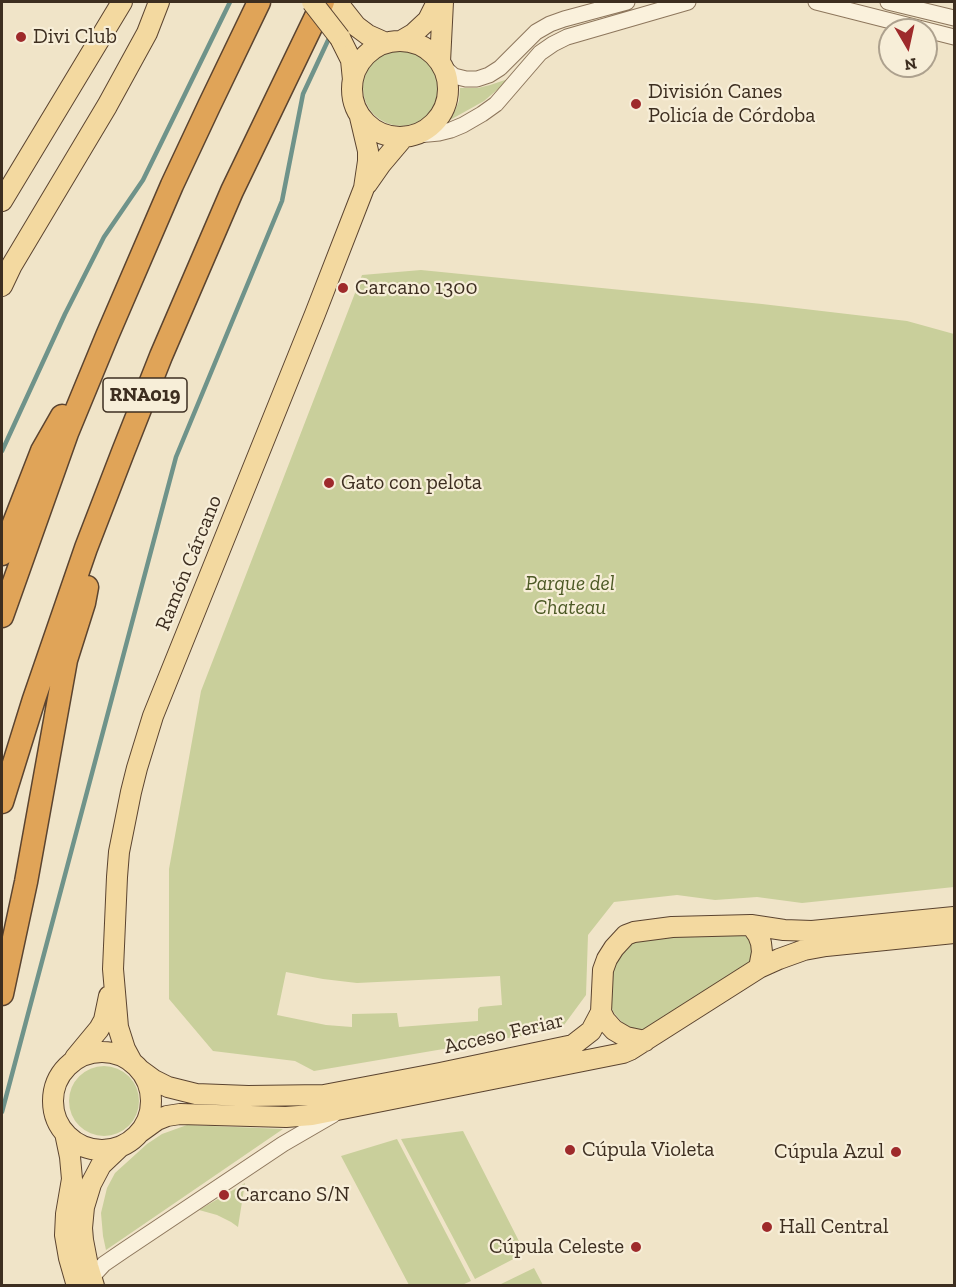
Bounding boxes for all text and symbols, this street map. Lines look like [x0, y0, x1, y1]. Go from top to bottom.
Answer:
north arrow [878, 18, 938, 78]
place label: Divi Club [33, 24, 117, 50]
marker: Divi Club [14, 30, 28, 44]
text: N [903, 54, 918, 75]
place label: División Canes Policía de Córdoba [648, 79, 815, 129]
marker: División Canes Policía de Córdoba [629, 97, 643, 111]
place label: Carcano 1300 [355, 275, 477, 301]
marker: Carcano 1300 [336, 281, 350, 295]
road number: RNA019 [103, 378, 187, 412]
place label: Gato con pelota [341, 470, 482, 496]
marker: Gato con pelota [322, 476, 336, 490]
street label: Ramón Cárcano [150, 492, 228, 634]
park label: Parque del Chateau [525, 571, 615, 621]
street label: Acceso Feriar [442, 1008, 566, 1060]
place label: Cúpula Violeta [582, 1137, 714, 1163]
place label: Cúpula Azul [774, 1139, 884, 1165]
marker: Cúpula Violeta [563, 1143, 577, 1157]
marker: Cúpula Azul [889, 1145, 903, 1159]
place label: Carcano S/N [236, 1182, 350, 1208]
marker: Carcano S/N [217, 1188, 231, 1202]
place label: Hall Central [779, 1214, 889, 1240]
marker: Hall Central [760, 1220, 774, 1234]
place label: Cúpula Celeste [489, 1234, 624, 1260]
marker: Cúpula Celeste [629, 1240, 643, 1254]

